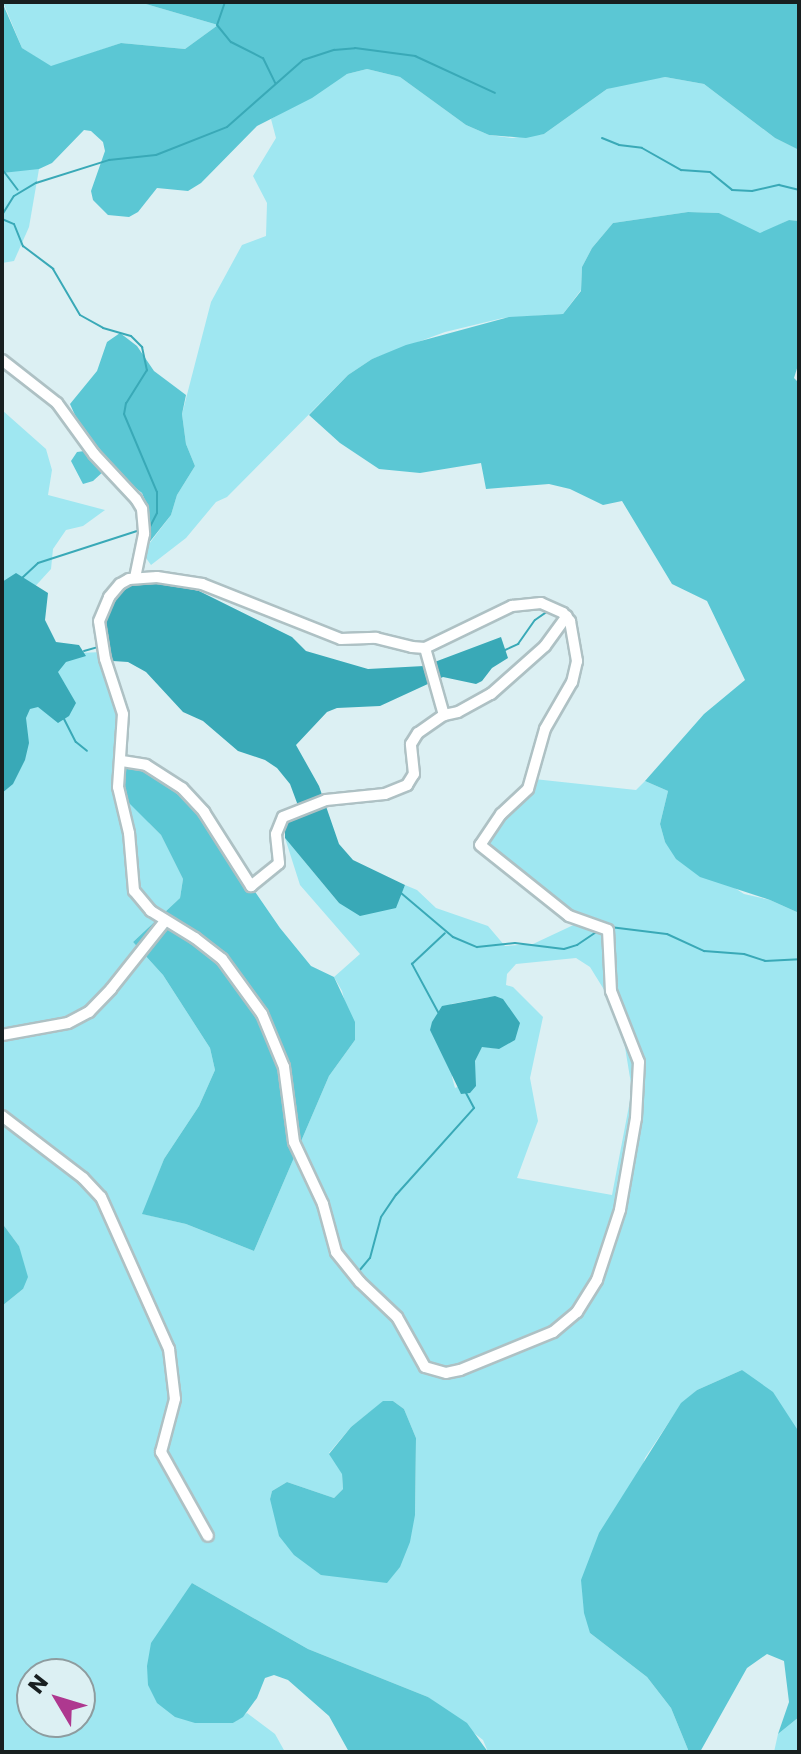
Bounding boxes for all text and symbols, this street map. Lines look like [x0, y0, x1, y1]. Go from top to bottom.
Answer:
north arrow [16, 1658, 96, 1738]
text: N [21, 1668, 56, 1700]

